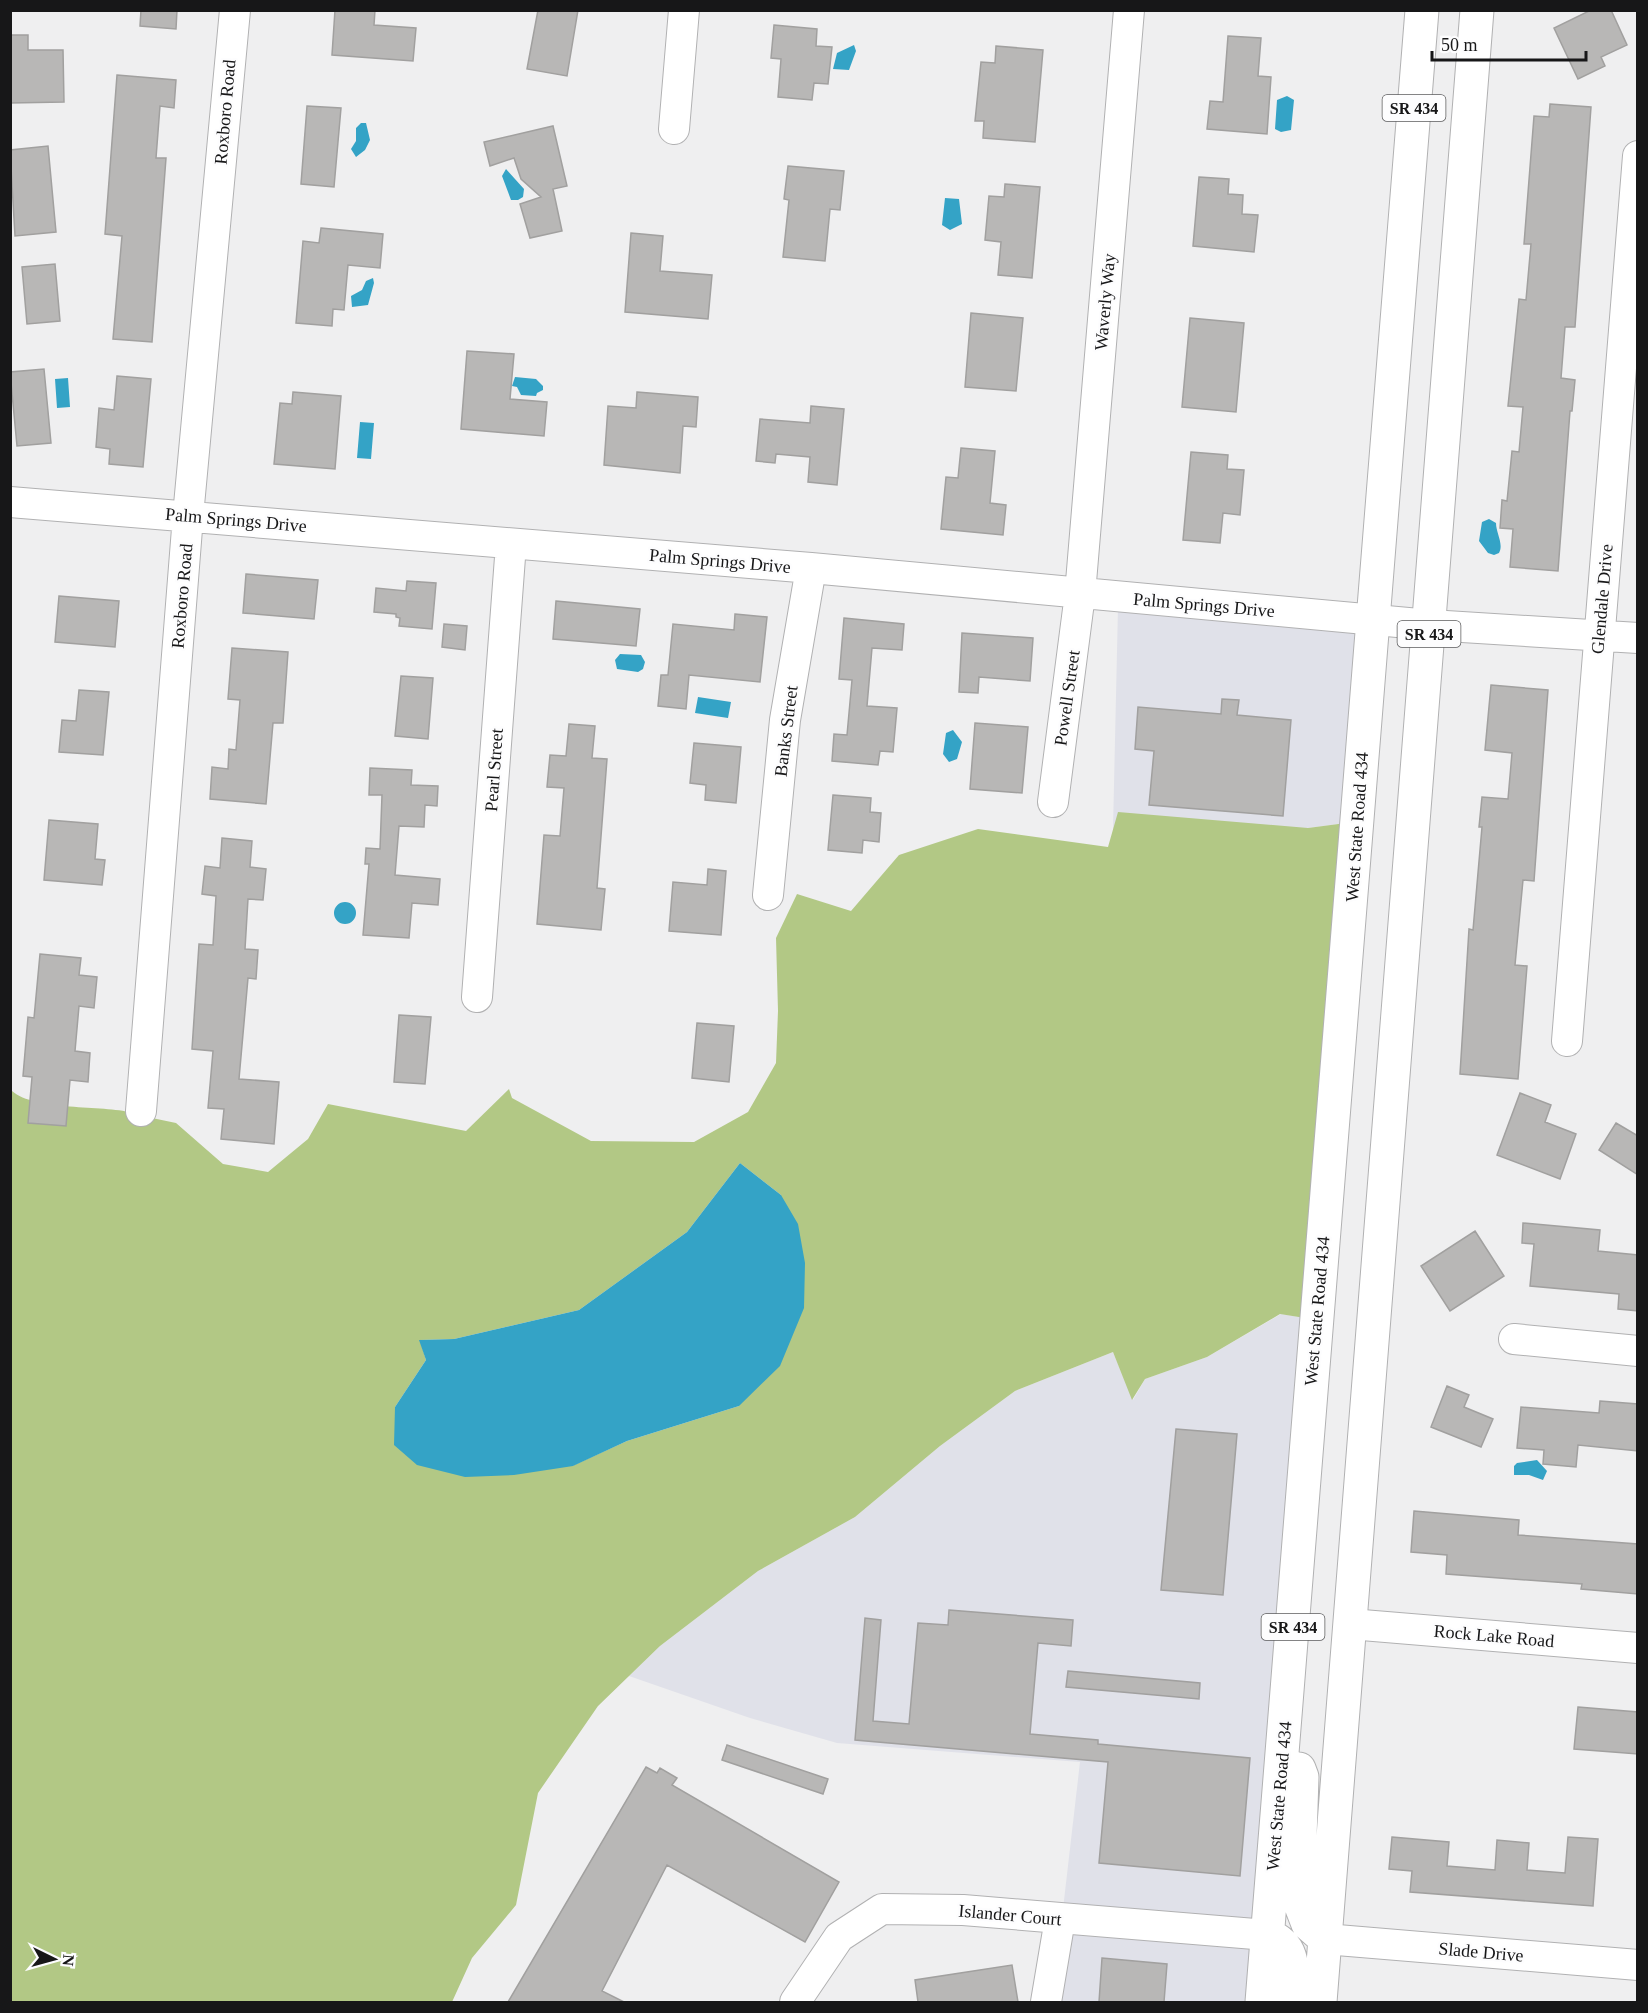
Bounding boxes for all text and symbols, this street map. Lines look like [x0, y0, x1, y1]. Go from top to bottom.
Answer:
scale bar [1432, 24, 1586, 62]
text: 50 m [1441, 35, 1478, 55]
street label: Roxboro Road [210, 59, 240, 165]
road number: SR 434 [1382, 95, 1446, 121]
street label: Waverly Way [1091, 253, 1119, 351]
street label: Palm Springs Drive [164, 504, 308, 536]
street label: Roxboro Road [167, 543, 197, 649]
street label: Glendale Drive [1587, 543, 1617, 655]
street label: Palm Springs Drive [648, 545, 792, 577]
street label: Palm Springs Drive [1132, 589, 1276, 621]
road number: SR 434 [1398, 621, 1460, 647]
street label: Powell Street [1050, 649, 1084, 747]
street label: Banks Street [770, 684, 802, 778]
street label: Pearl Street [481, 728, 507, 812]
street label: West State Road 434 [1342, 751, 1372, 903]
street label: West State Road 434 [1301, 1235, 1333, 1387]
road number: SR 434 [1262, 1614, 1324, 1640]
street label: Rock Lake Road [1433, 1621, 1555, 1651]
street label: West State Road 434 [1263, 1720, 1295, 1872]
street label: Islander Court [958, 1901, 1062, 1929]
north arrow [24, 1929, 84, 1989]
street label: Slade Drive [1438, 1938, 1524, 1966]
text: N [59, 1954, 77, 1967]

